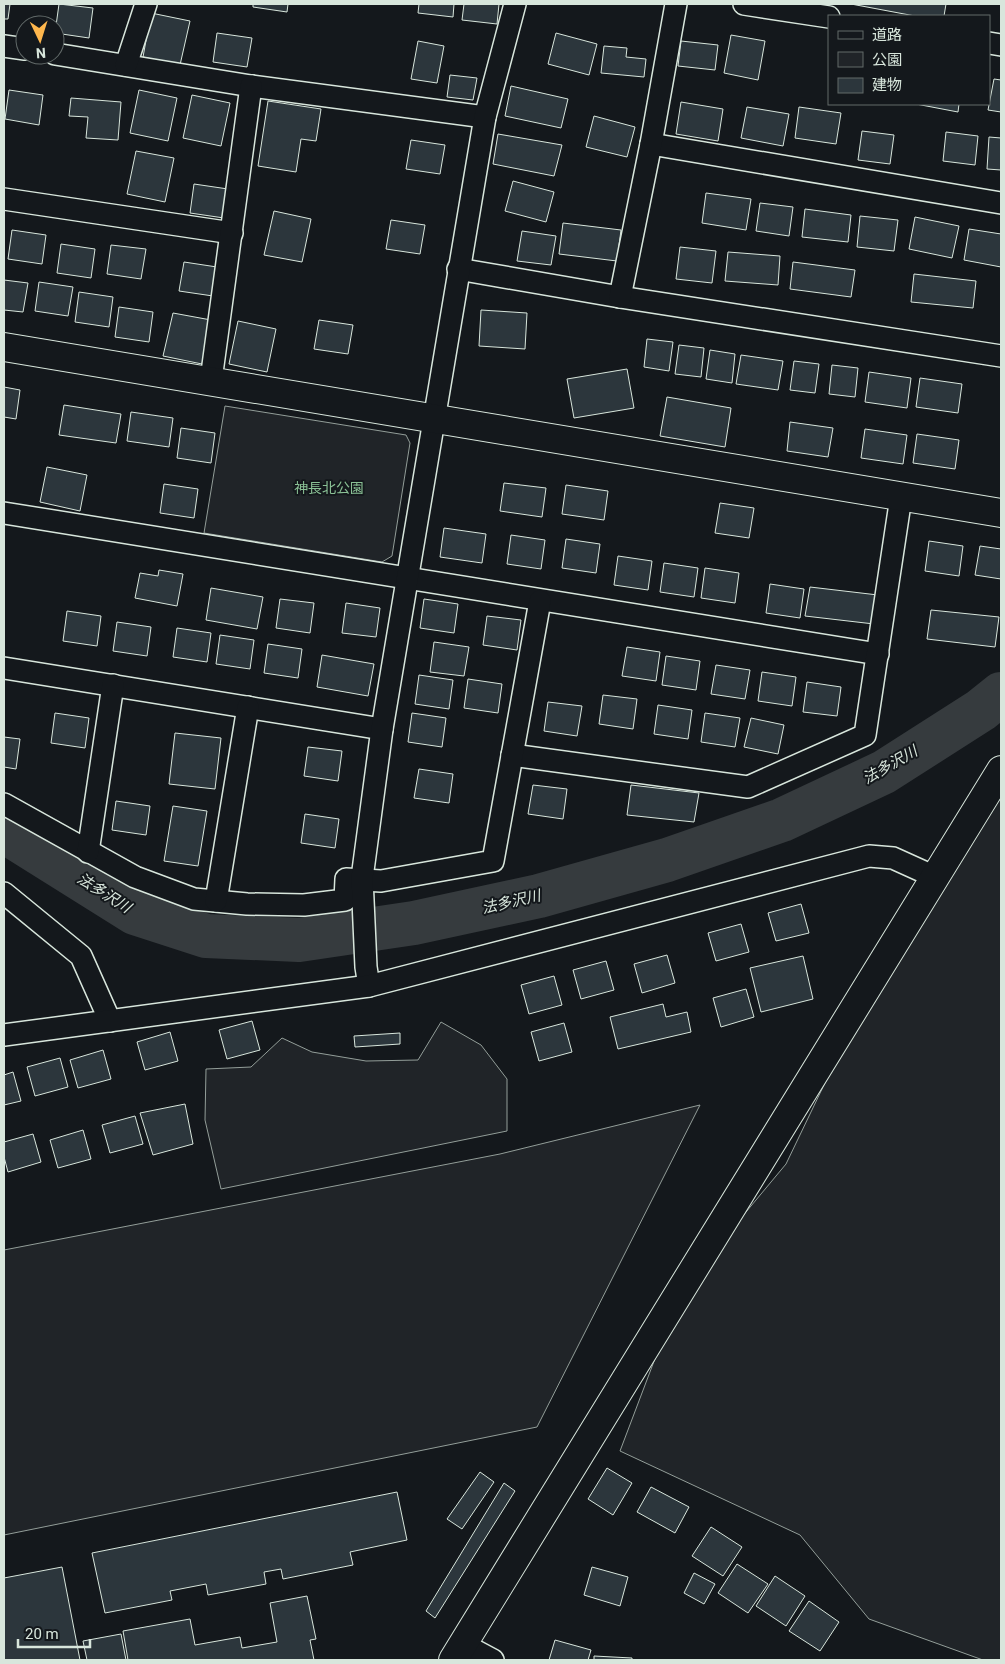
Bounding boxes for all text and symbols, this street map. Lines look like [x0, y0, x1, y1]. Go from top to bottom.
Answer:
north arrow [15, 15, 65, 65]
legend [828, 15, 990, 105]
text: 道路 [872, 26, 902, 44]
text: N [35, 45, 46, 61]
text: 公園 [872, 51, 902, 69]
text: 建物 [872, 76, 902, 94]
park label: 神長北公園 [294, 480, 364, 496]
water label: 法多沢川 [860, 741, 922, 788]
water label: 法多沢川 [74, 869, 136, 918]
water label: 法多沢川 [480, 886, 544, 918]
scale bar [18, 1616, 90, 1648]
text: 20 m [25, 1625, 59, 1643]

